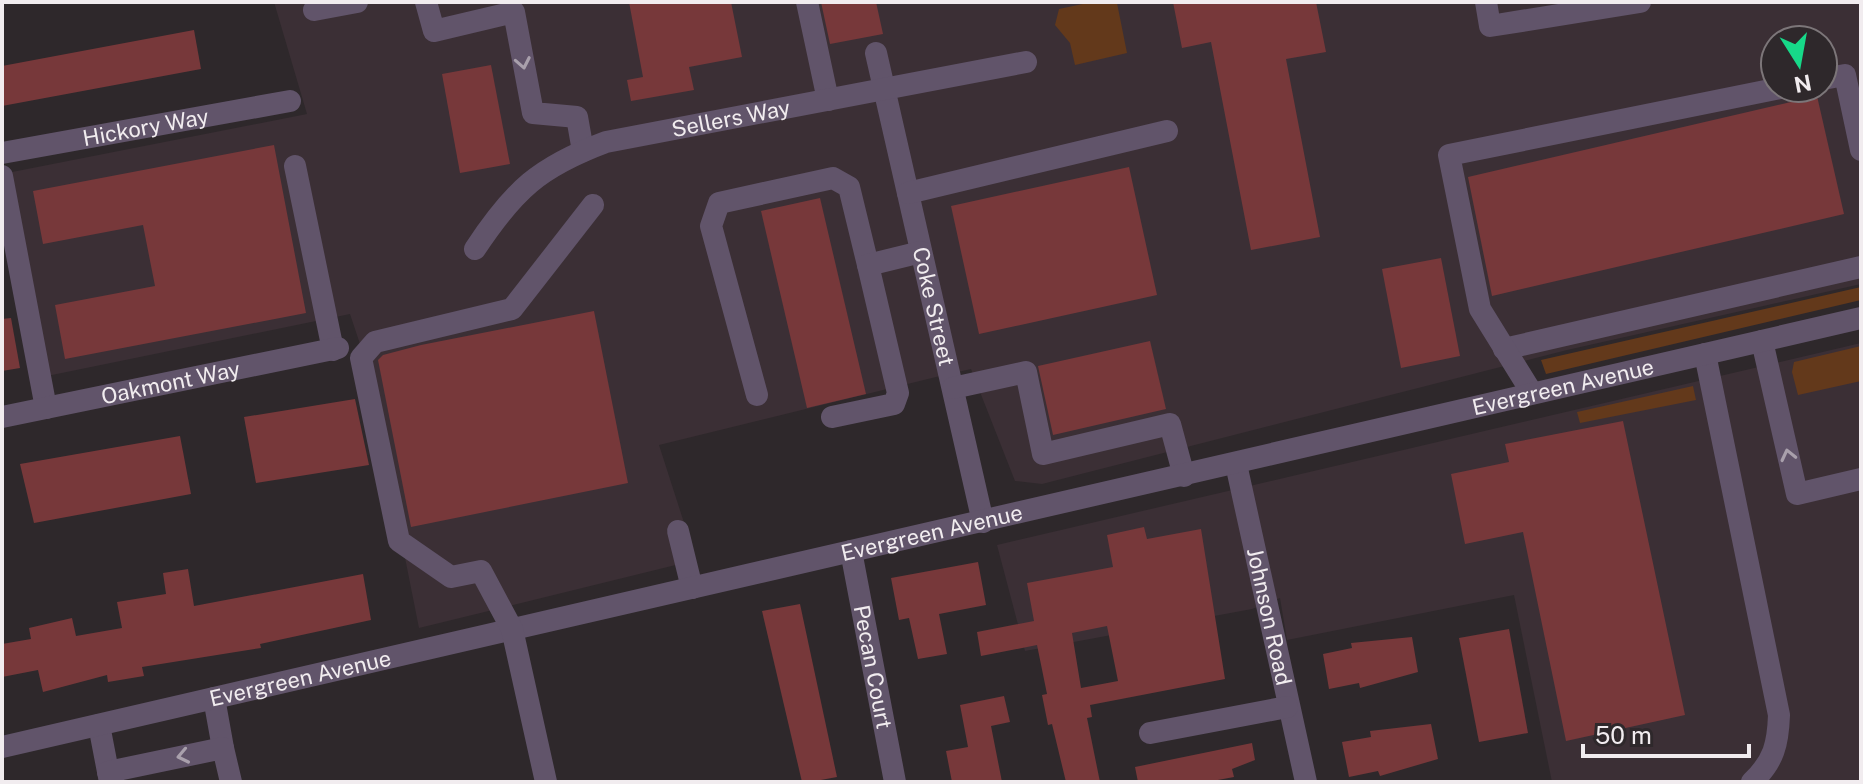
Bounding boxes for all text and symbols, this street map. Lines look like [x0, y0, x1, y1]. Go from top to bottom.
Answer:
north arrow [1759, 24, 1839, 104]
one-way arrow [514, 56, 531, 69]
text: N [1792, 69, 1814, 98]
street label: Sellers Way [669, 94, 792, 142]
street label: Hickory Way [81, 103, 211, 151]
street label: Coke Street [908, 244, 960, 369]
street label: Evergreen Avenue [1470, 353, 1656, 420]
street label: Oakmont Way [99, 355, 242, 409]
one-way arrow [1780, 449, 1797, 462]
street label: Evergreen Avenue [838, 499, 1025, 566]
street label: Johnson Road [1242, 545, 1297, 688]
street label: Pecan Court [849, 603, 898, 731]
street label: Evergreen Avenue [207, 645, 394, 712]
scale bar [1583, 708, 1749, 758]
text: 50 m [1595, 721, 1652, 749]
one-way arrow [177, 747, 190, 764]

